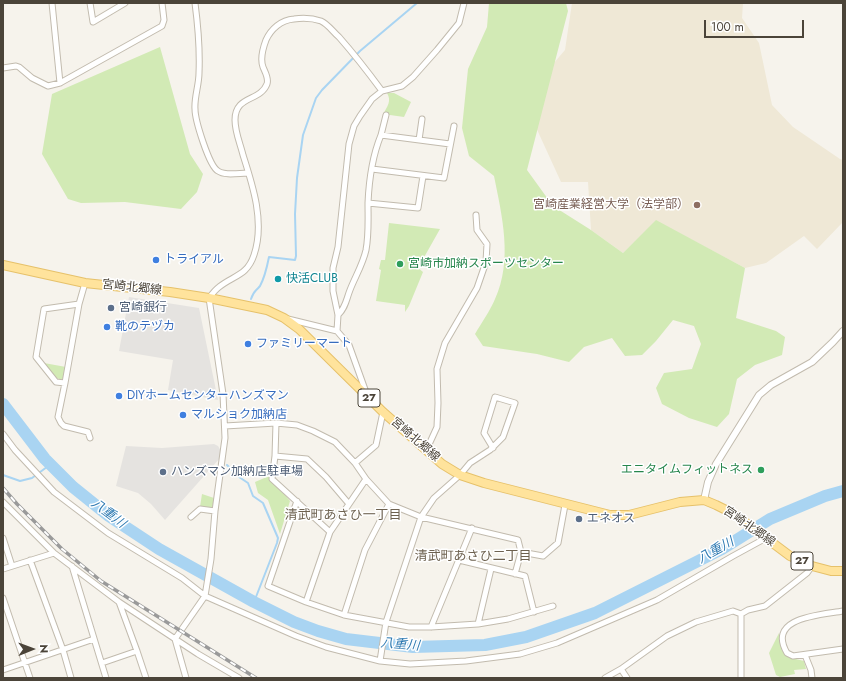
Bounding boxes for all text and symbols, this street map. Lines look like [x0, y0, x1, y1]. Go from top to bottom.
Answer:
scale bar [706, 12, 806, 38]
text: 100 m [711, 18, 744, 36]
place label: 宮崎産業経営大学（法学部） [533, 198, 689, 212]
marker: 宮崎産業経営大学（法学部） [692, 200, 702, 210]
place label: トライアル [164, 253, 224, 267]
marker: トライアル [151, 255, 161, 265]
place label: 宮崎市加納スポーツセンター [408, 257, 564, 271]
marker: 宮崎市加納スポーツセンター [395, 259, 405, 269]
place label: 快活CLUB [286, 272, 338, 286]
marker: 快活CLUB [273, 274, 283, 284]
street label: 宮崎北郷線 [101, 278, 163, 298]
place label: 宮崎銀行 [119, 301, 167, 315]
marker: 宮崎銀行 [106, 303, 116, 313]
place label: 靴のテヅカ [115, 320, 175, 334]
marker: 靴のテヅカ [102, 322, 112, 332]
place label: ファミリーマート [256, 337, 352, 351]
marker: ファミリーマート [243, 339, 253, 349]
place label: DIYホームセンターハンズマン [127, 389, 289, 403]
road number: 27 [358, 389, 380, 407]
marker: DIYホームセンターハンズマン [114, 391, 124, 401]
place label: マルショク加納店 [191, 408, 287, 422]
marker: マルショク加納店 [178, 410, 188, 420]
street label: 宮崎北郷線 [388, 415, 442, 465]
place label: エニタイムフィットネス [621, 463, 753, 477]
place label: ハンズマン加納店駐車場 [171, 465, 303, 479]
marker: エニタイムフィットネス [756, 465, 766, 475]
marker: ハンズマン加納店駐車場 [158, 467, 168, 477]
water label: 八重川 [88, 496, 128, 532]
street label: 宮崎北郷線 [720, 504, 778, 550]
district label: 清武町あさひ一丁目 [285, 508, 401, 524]
place label: エネオス [587, 512, 635, 526]
marker: エネオス [574, 514, 584, 524]
water label: 八重川 [695, 535, 737, 567]
district label: 清武町あさひ二丁目 [415, 549, 531, 565]
road number: 27 [791, 552, 813, 570]
north arrow [12, 629, 52, 669]
water label: 八重川 [380, 636, 420, 654]
text: N [36, 644, 52, 653]

